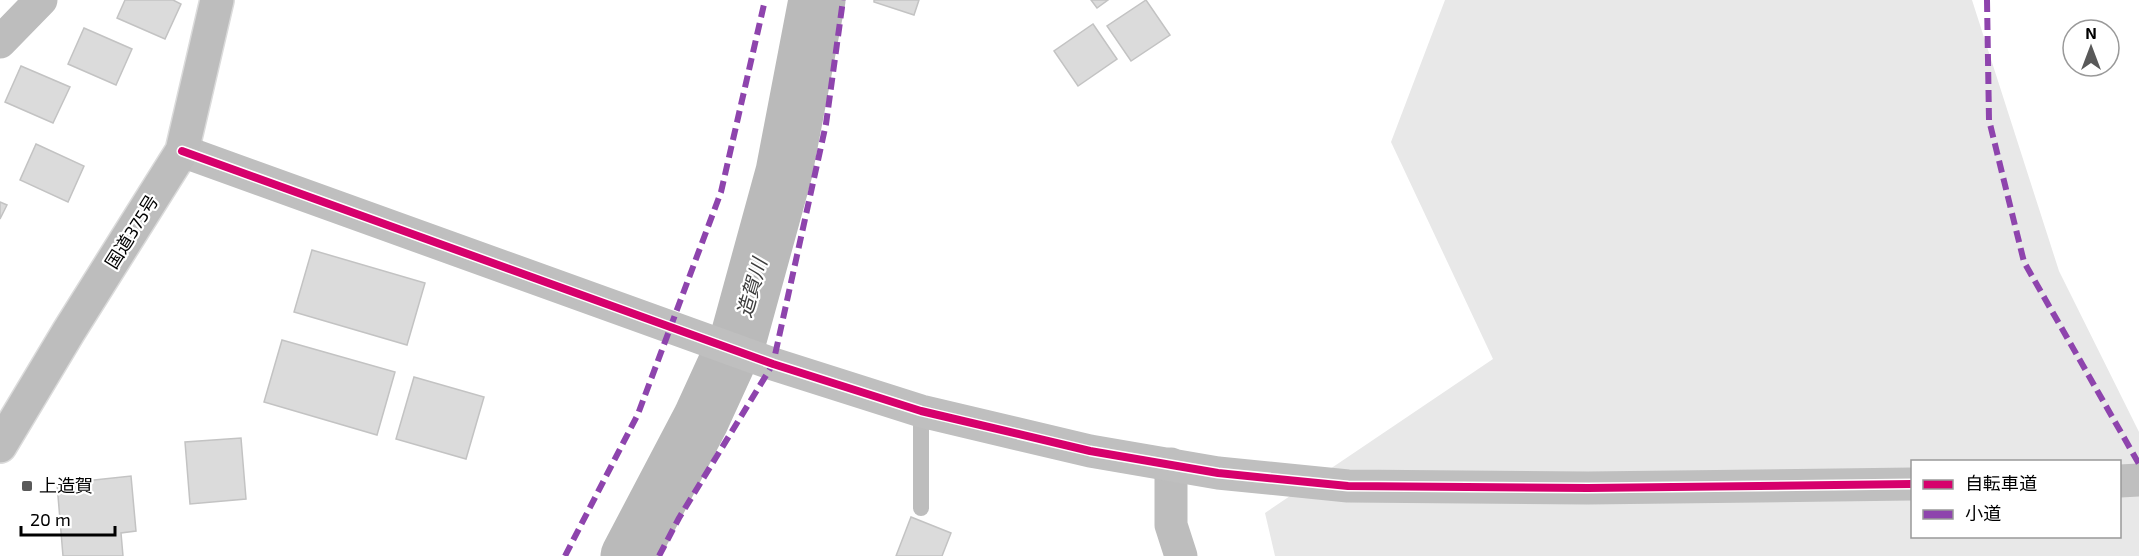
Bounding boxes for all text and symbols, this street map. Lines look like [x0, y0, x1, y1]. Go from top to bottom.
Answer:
north arrow [2061, 18, 2121, 78]
text: N [2085, 23, 2097, 42]
street label: 国道375号 [100, 190, 162, 272]
water label: 造賀川 [731, 254, 771, 320]
legend [1911, 460, 2121, 538]
text: 自転車道 [1965, 472, 2037, 494]
place label: 上造賀 [39, 474, 93, 496]
marker: 上造賀 [20, 479, 34, 493]
scale bar [21, 499, 116, 537]
text: 小道 [1965, 502, 2001, 524]
text: 20 m [30, 508, 71, 530]

